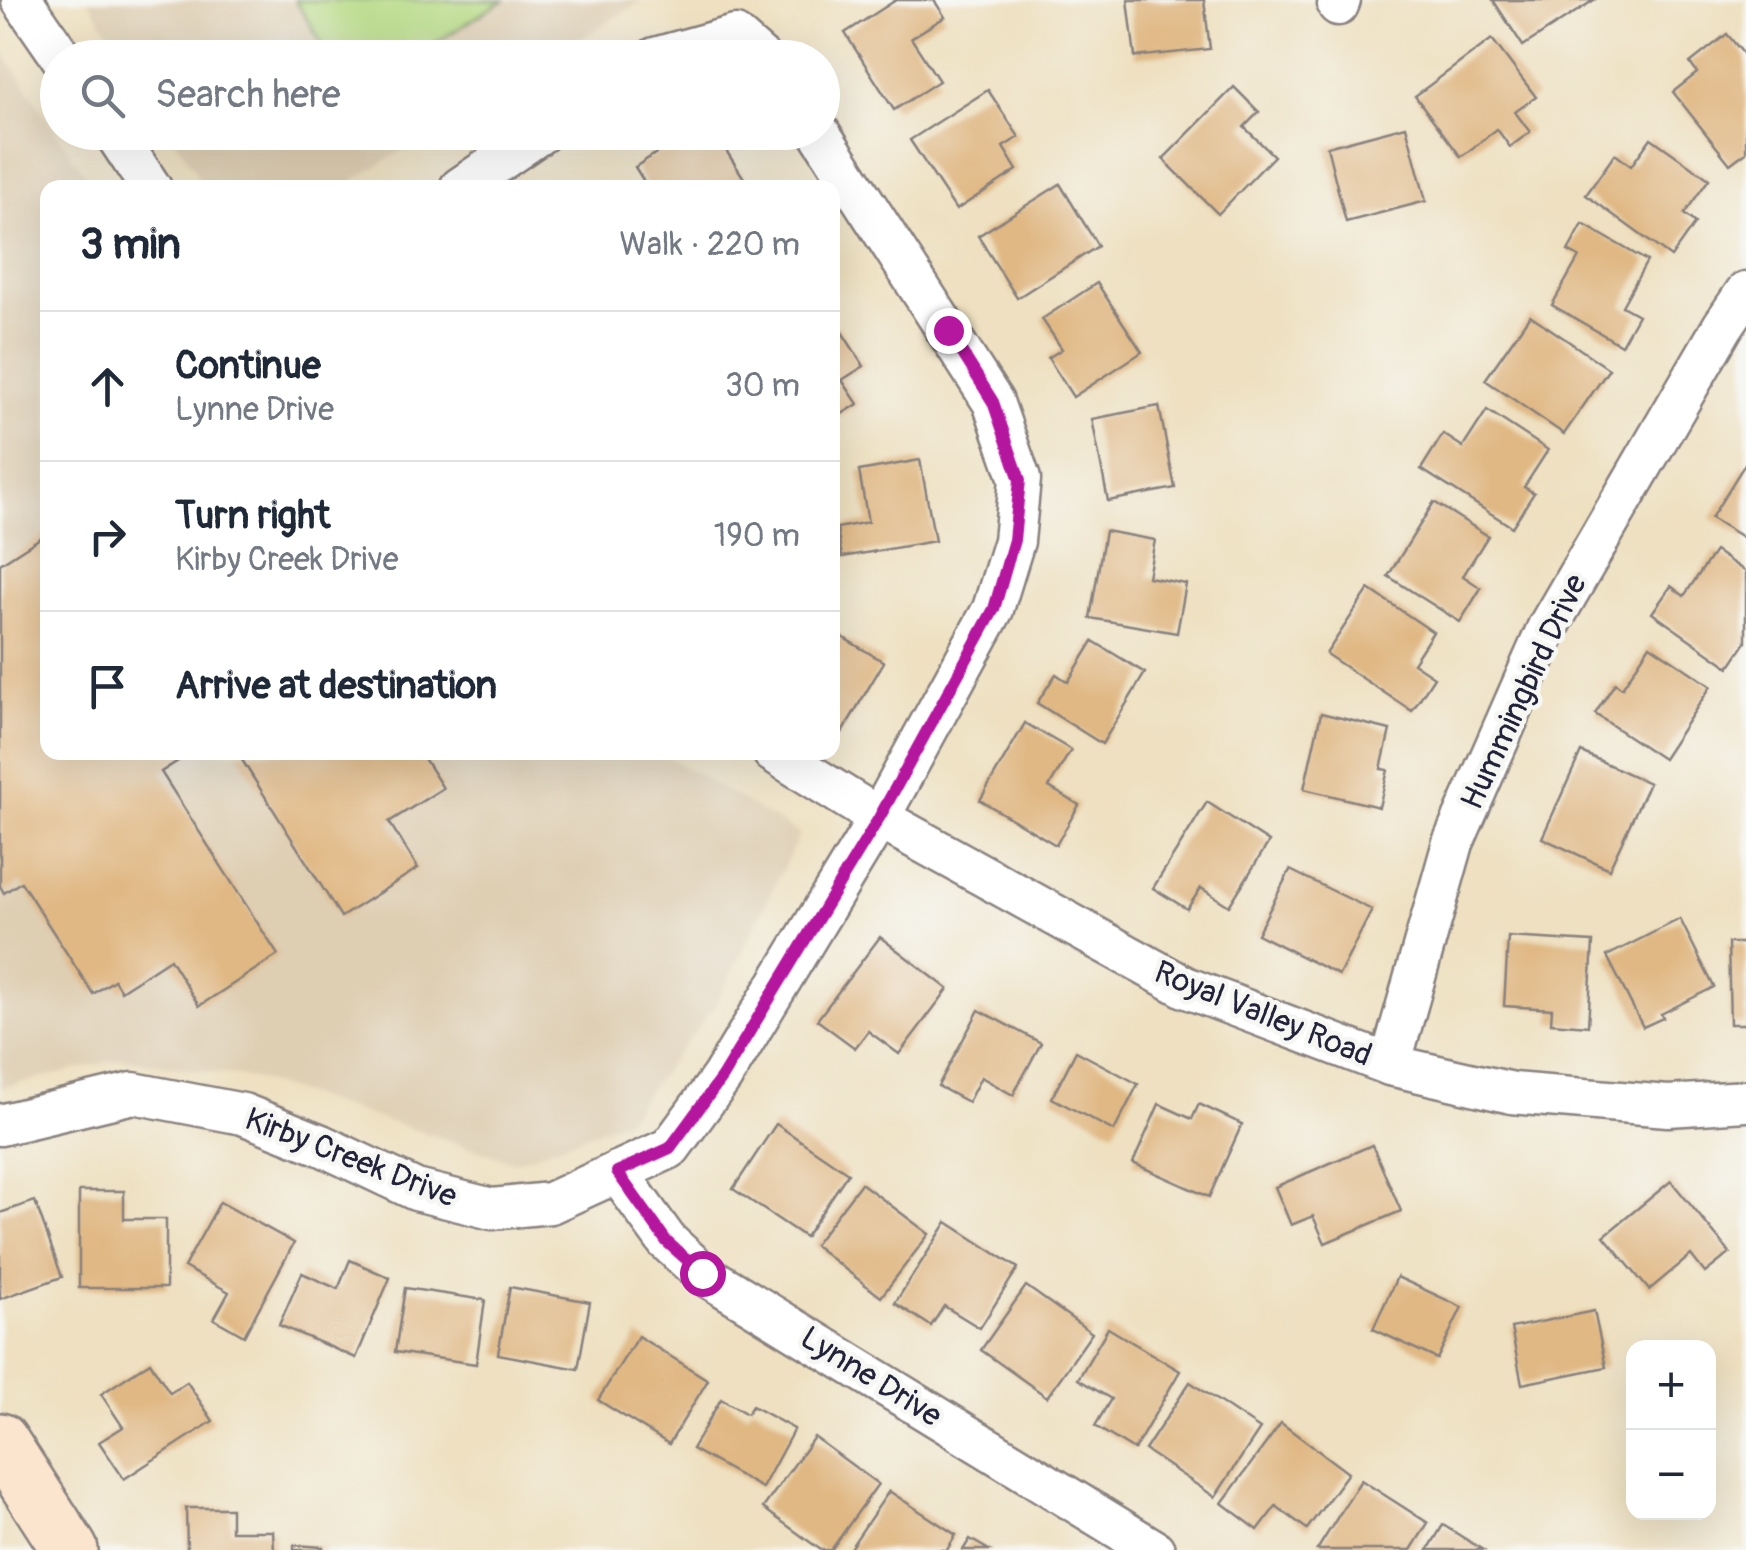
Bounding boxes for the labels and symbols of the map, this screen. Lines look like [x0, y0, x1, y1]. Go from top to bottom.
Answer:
route end [926, 308, 972, 354]
street label: Hummingbird Drive [1452, 568, 1596, 816]
street label: Royal Valley Road [1149, 952, 1377, 1076]
street label: Kirby Creek Drive [240, 1099, 463, 1217]
route start [680, 1251, 726, 1297]
street label: Lynne Drive [793, 1318, 949, 1436]

